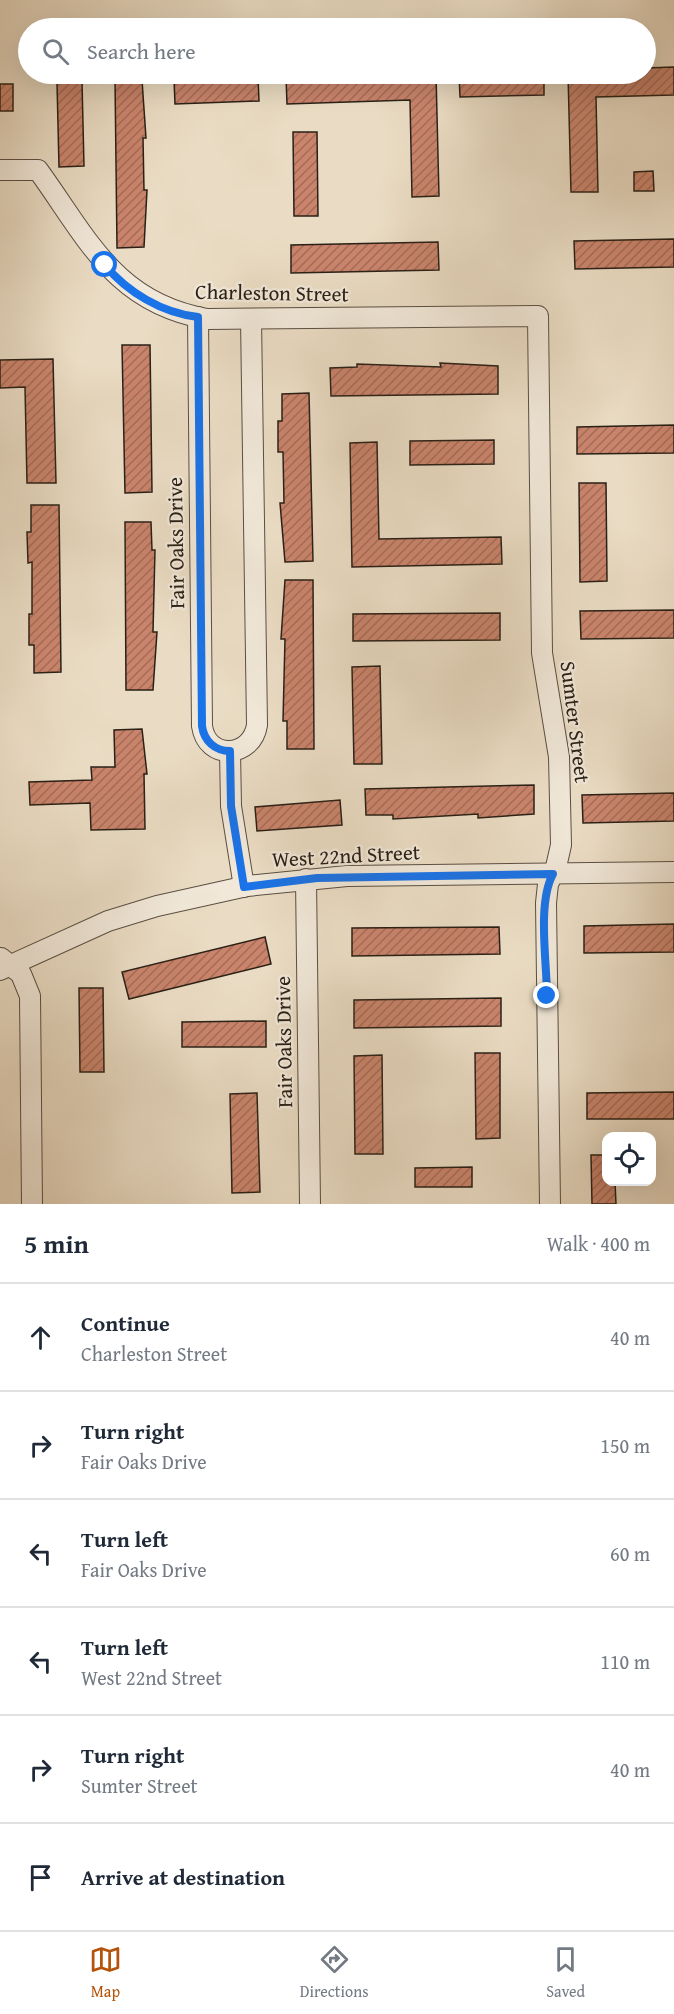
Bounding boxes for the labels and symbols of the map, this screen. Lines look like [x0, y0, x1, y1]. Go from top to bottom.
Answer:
route start [91, 251, 117, 277]
street label: Charleston Street [195, 276, 350, 309]
street label: Fair Oaks Drive [159, 477, 192, 609]
street label: Sumter Street [553, 659, 598, 785]
street label: West 22nd Street [271, 836, 421, 875]
street label: Fair Oaks Drive [267, 976, 300, 1108]
route end [533, 982, 559, 1008]

